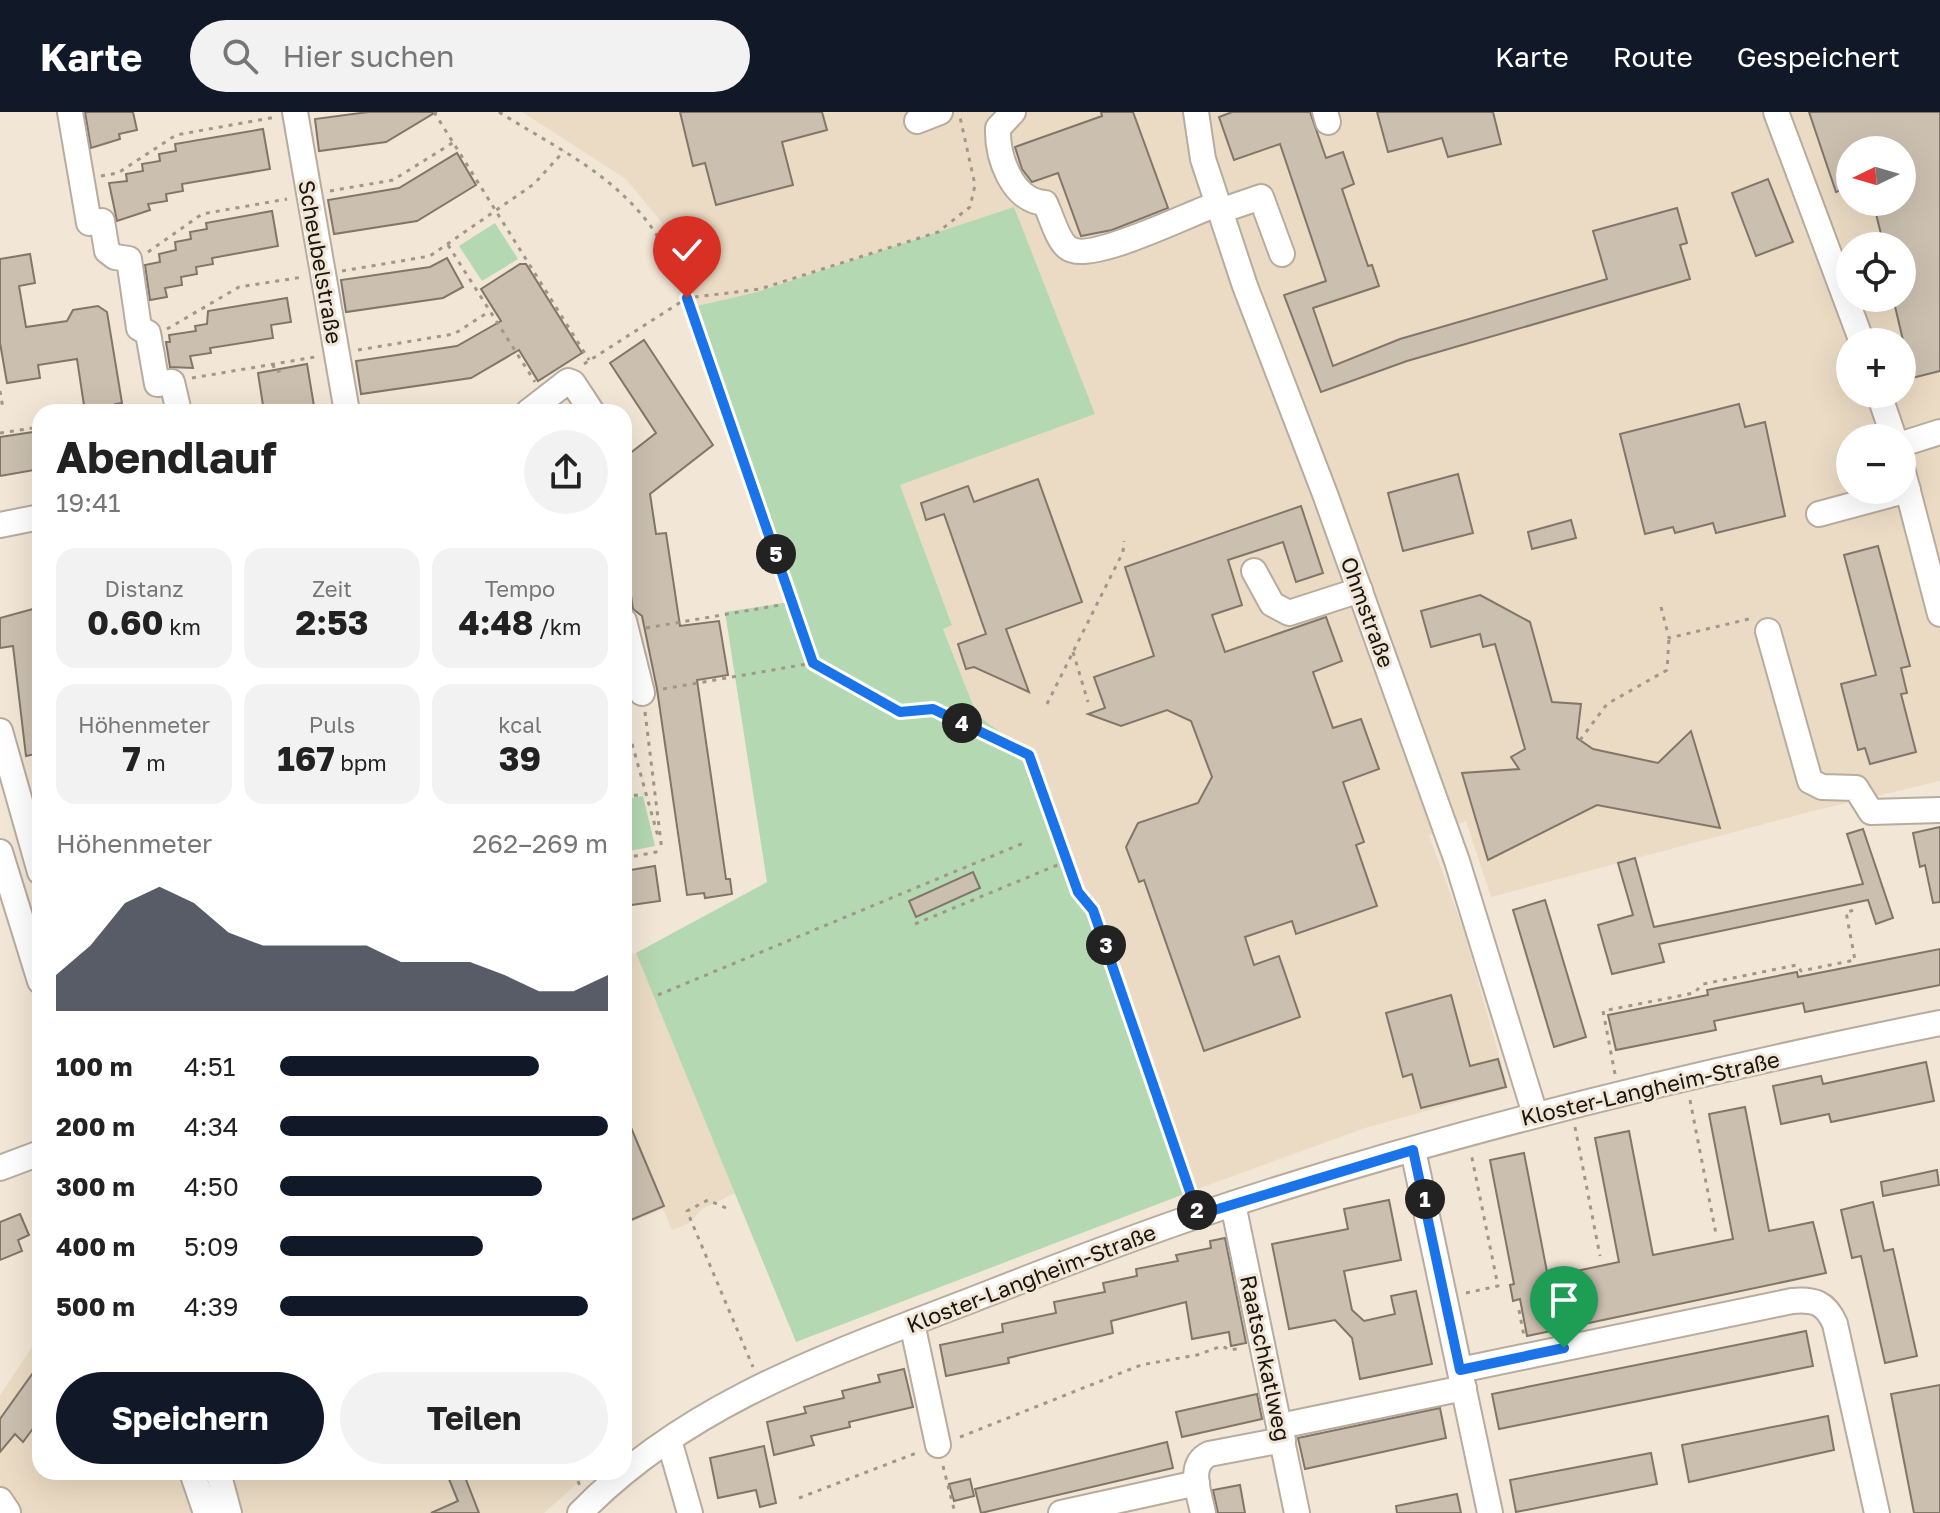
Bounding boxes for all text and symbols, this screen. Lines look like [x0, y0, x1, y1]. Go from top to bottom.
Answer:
search box [190, 20, 750, 92]
text: Karte [40, 34, 142, 79]
icon: search [218, 34, 262, 78]
text: Hier suchen [282, 38, 455, 74]
text: Karte [1495, 40, 1569, 73]
text: Route [1613, 40, 1693, 73]
text: Gespeichert [1737, 40, 1900, 73]
north arrow [1836, 136, 1916, 216]
map controls [1836, 136, 1916, 504]
street label: Scheubelstraße [293, 178, 349, 346]
pin [653, 216, 721, 298]
icon: check [665, 228, 709, 272]
button: locate [1836, 232, 1916, 312]
button: + [1836, 328, 1916, 408]
button: − [1836, 424, 1916, 504]
text: Abendlauf [56, 430, 276, 483]
button: share [524, 430, 608, 514]
text: 19:41 [56, 487, 121, 518]
pin: 5 [756, 534, 796, 574]
text: 5 [769, 540, 783, 567]
street label: Ohmstraße [1335, 553, 1401, 671]
text: Distanz [105, 575, 183, 602]
text: Zeit [312, 575, 352, 602]
text: Tempo [485, 575, 555, 602]
text: 0.60 [87, 602, 164, 642]
text: 2:53 [295, 602, 369, 642]
text: 4:48 [458, 602, 534, 642]
text: km [164, 613, 201, 640]
text: /km [534, 613, 582, 640]
pin: 4 [942, 703, 982, 743]
text: 4 [955, 709, 969, 736]
text: Höhenmeter [78, 711, 210, 738]
text: Puls [309, 711, 355, 738]
text: kcal [498, 711, 542, 738]
text: 7 [122, 738, 141, 778]
text: 167 [277, 738, 335, 778]
text: 39 [499, 738, 541, 778]
text: m [141, 749, 166, 776]
text: bpm [335, 749, 387, 776]
text: Höhenmeter [56, 828, 212, 859]
text: 262–269 m [472, 828, 608, 859]
pin: 3 [1086, 925, 1126, 965]
text: 3 [1099, 931, 1113, 958]
street label: Kloster-Langheim-Straße [1518, 1045, 1782, 1131]
text: 100 m [56, 1051, 132, 1082]
text: 4:51 [184, 1051, 235, 1082]
text: 200 m [56, 1111, 135, 1142]
text: 4:34 [184, 1111, 239, 1142]
text: 300 m [56, 1171, 135, 1202]
text: 4:50 [184, 1171, 239, 1202]
pin: 1 [1405, 1179, 1445, 1219]
text: 1 [1419, 1185, 1431, 1212]
pin: 2 [1177, 1190, 1217, 1230]
text: 2 [1190, 1196, 1204, 1223]
street label: Kloster-Langheim-Straße [903, 1218, 1159, 1338]
text: 400 m [56, 1231, 135, 1262]
text: 5:09 [184, 1231, 239, 1262]
pin [1530, 1266, 1598, 1348]
street label: Raatschkatlweg [1235, 1272, 1297, 1444]
icon: arrive [1542, 1278, 1586, 1322]
text: 500 m [56, 1291, 135, 1322]
text: 4:39 [184, 1291, 239, 1322]
button: Speichern [56, 1372, 324, 1464]
button: Teilen [340, 1372, 608, 1464]

